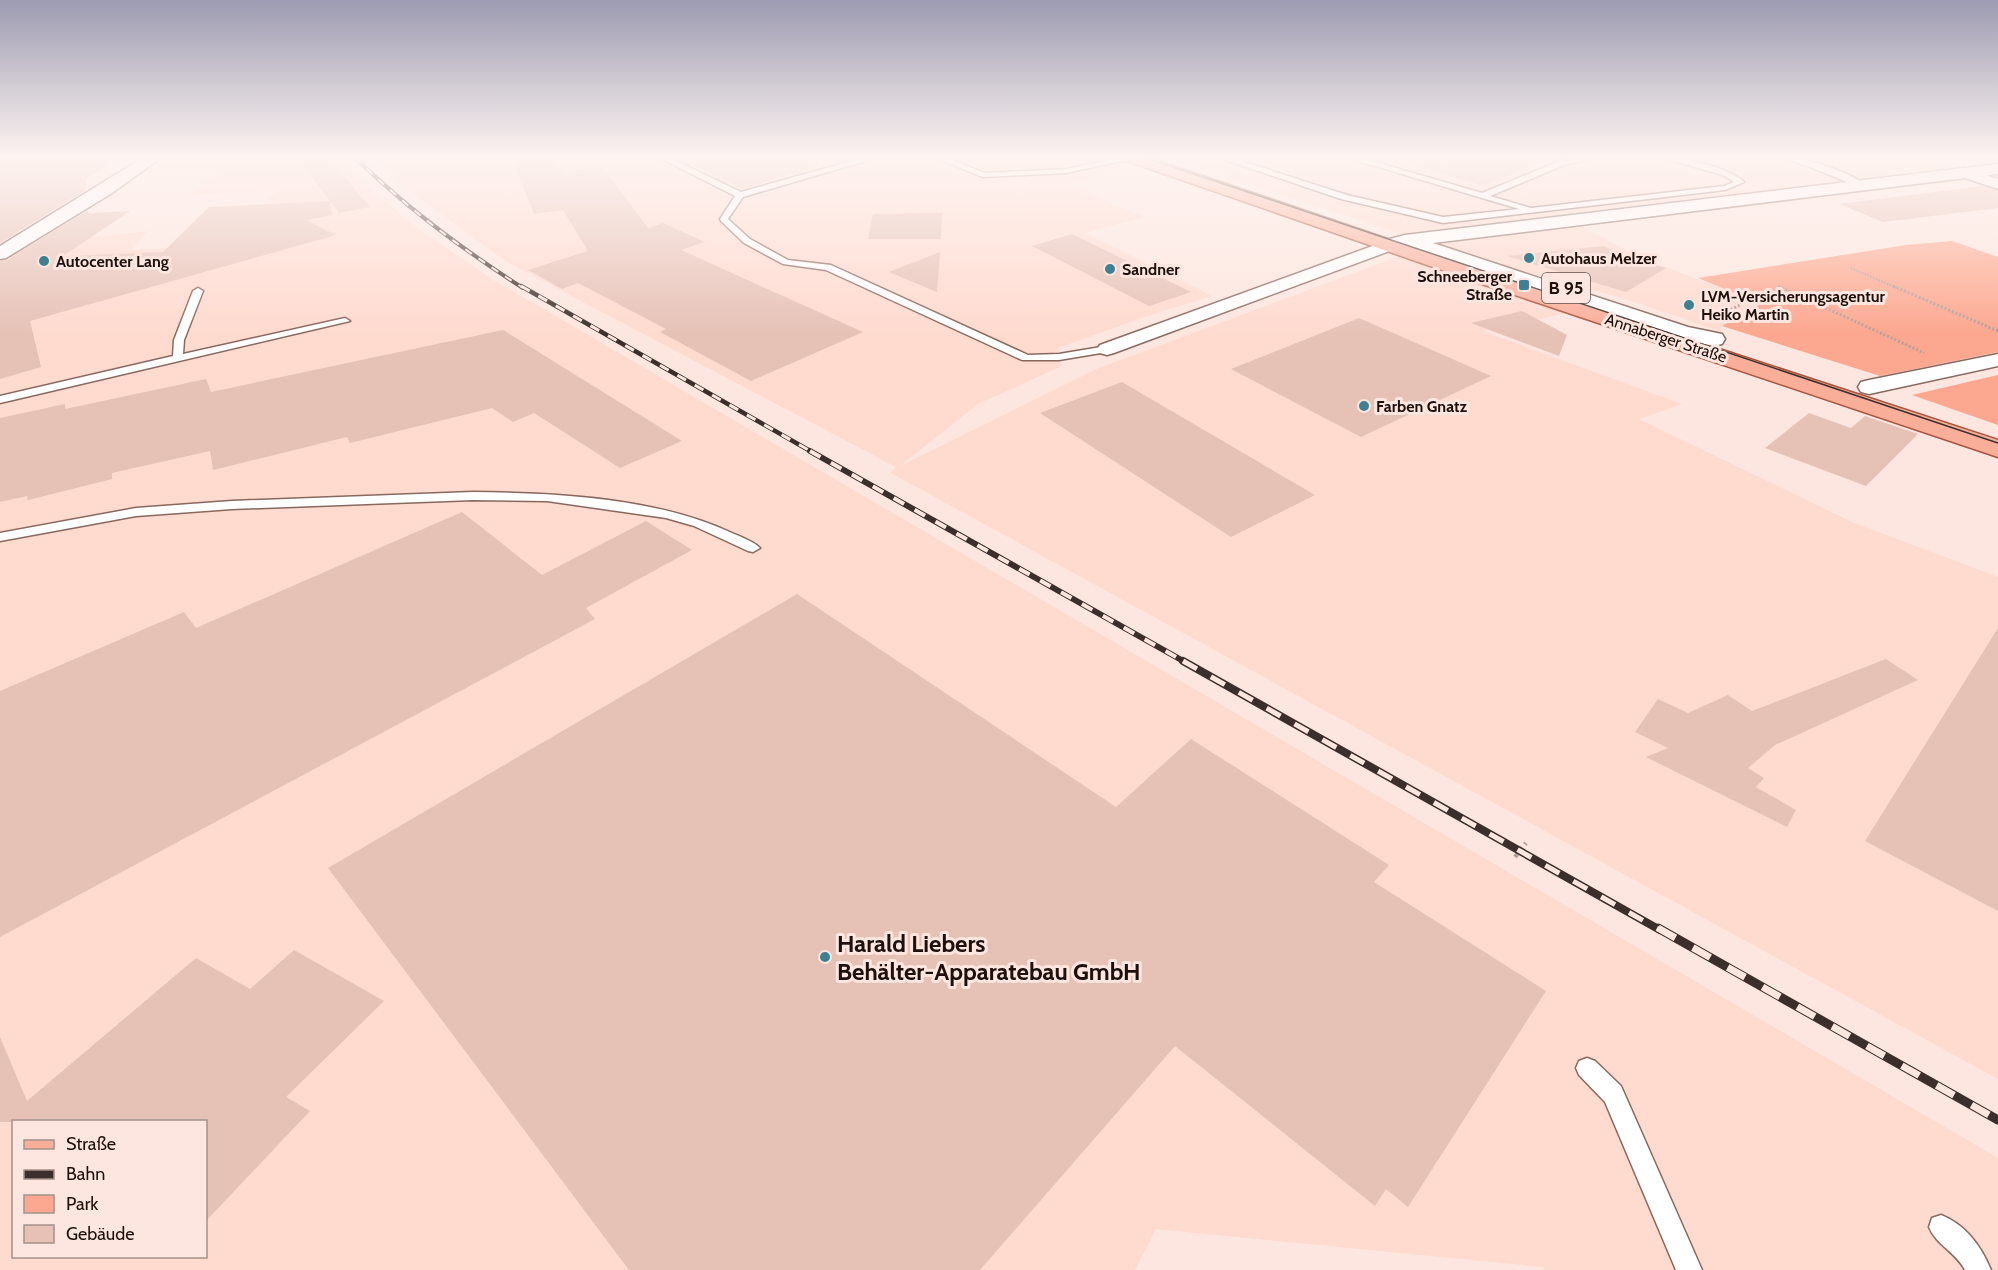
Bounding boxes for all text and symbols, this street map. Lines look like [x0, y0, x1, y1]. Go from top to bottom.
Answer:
place label: Autohaus Melzer [1541, 249, 1657, 268]
marker: Autohaus Melzer [1522, 251, 1536, 265]
place label: Autocenter Lang [56, 252, 169, 271]
marker: Autocenter Lang [37, 254, 51, 268]
place label: Sandner [1122, 260, 1180, 279]
marker: Sandner [1103, 262, 1117, 276]
place label: Schneeberger Straße [1417, 267, 1513, 304]
road number: B 95 [1542, 273, 1590, 303]
marker: Schneeberger Straße [1517, 278, 1531, 292]
place label: LVM-Versicherungsagentur Heiko Martin [1701, 287, 1886, 324]
marker: LVM-Versicherungsagentur Heiko Martin [1682, 298, 1696, 312]
street label: Annaberger Straße [1603, 309, 1729, 367]
place label: Farben Gnatz [1376, 397, 1468, 416]
marker: Farben Gnatz [1357, 399, 1371, 413]
place label: Harald Liebers Behälter-Apparatebau GmbH [837, 929, 1140, 986]
marker: Harald Liebers Behälter-Apparatebau GmbH [818, 950, 832, 964]
legend [12, 1120, 207, 1258]
text: Straße [66, 1133, 116, 1155]
text: Bahn [66, 1163, 105, 1185]
text: Park [66, 1193, 99, 1215]
text: Gebäude [66, 1223, 135, 1245]

